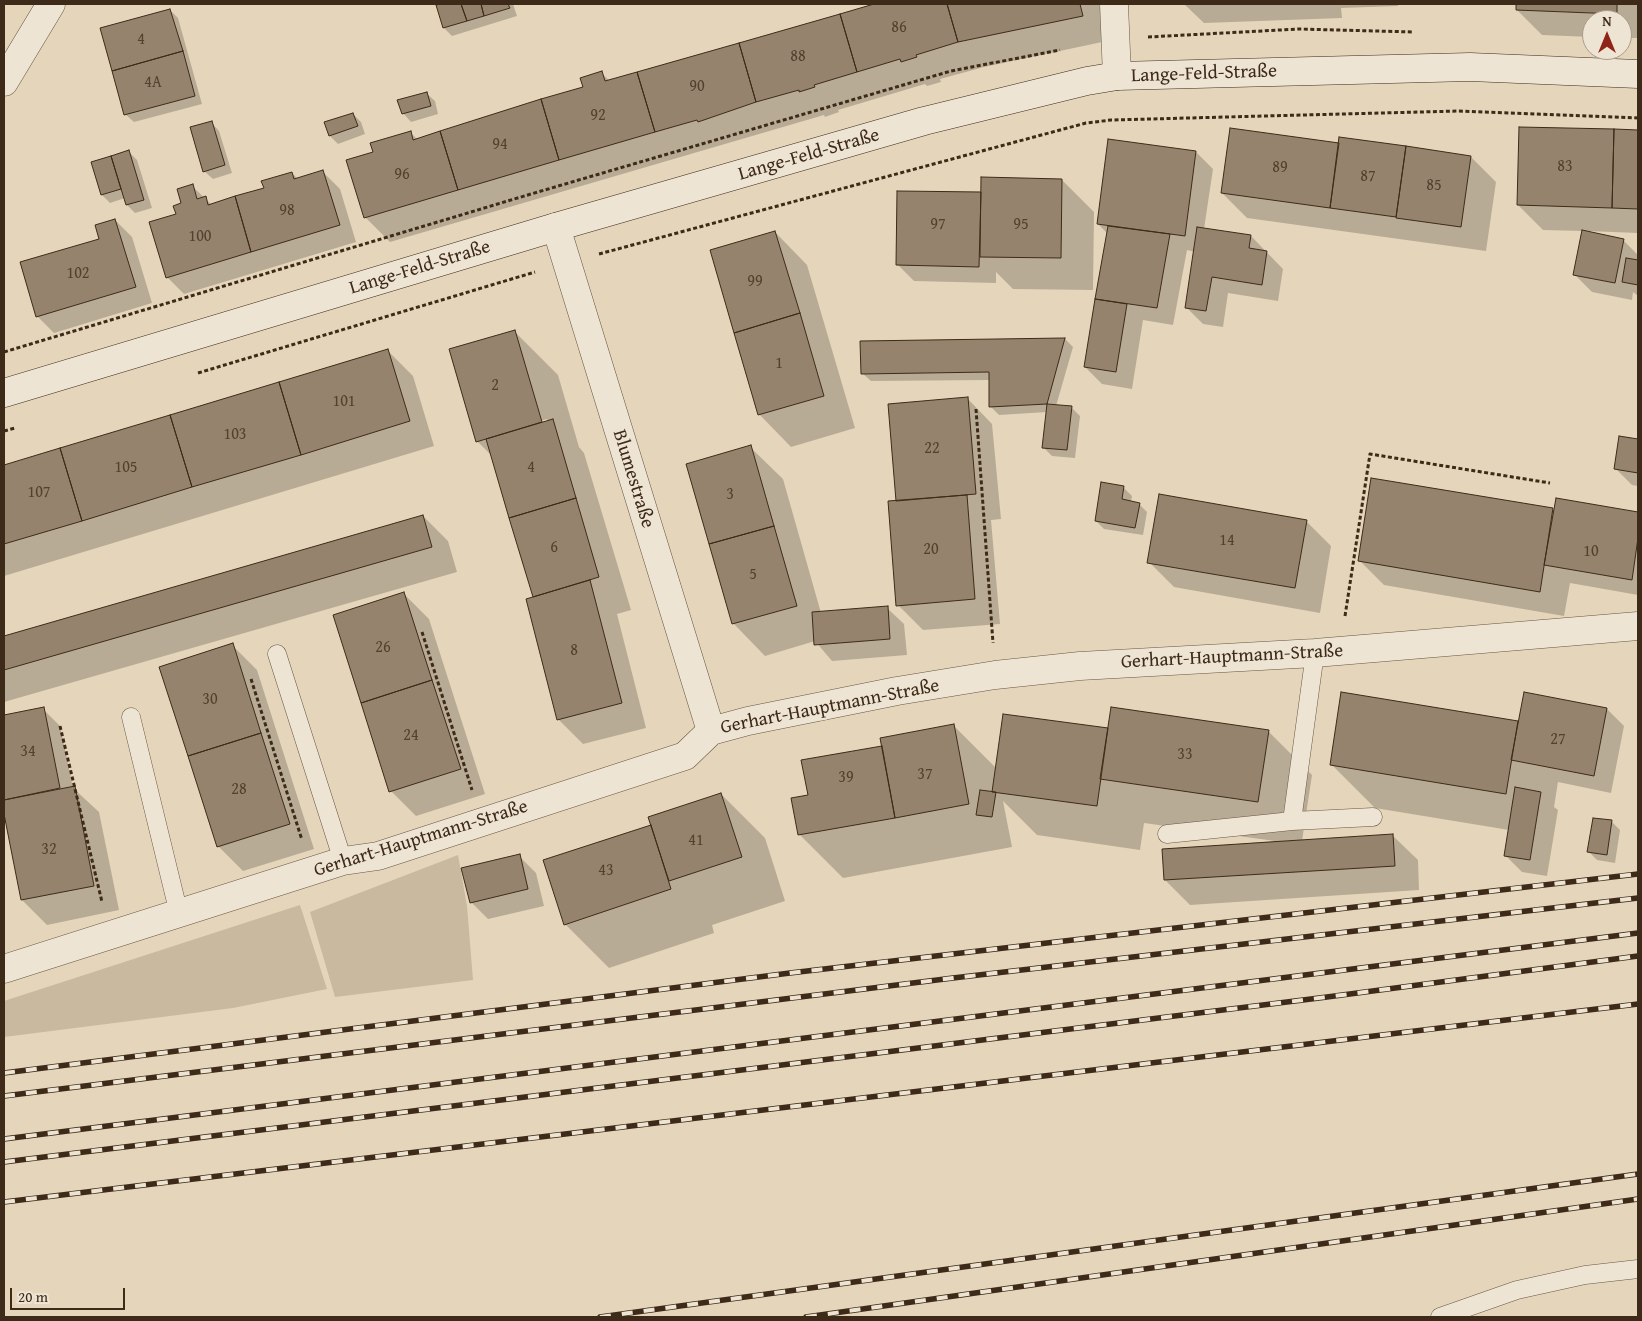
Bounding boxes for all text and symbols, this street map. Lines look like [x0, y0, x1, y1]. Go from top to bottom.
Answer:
north arrow [1582, 10, 1632, 60]
text: N [1602, 11, 1612, 31]
house number: 86 [891, 18, 907, 38]
house number: 4 [137, 30, 145, 50]
house number: 88 [790, 47, 806, 67]
street label: Lange-Feld-Straße [1131, 60, 1277, 88]
house number: 4A [144, 73, 162, 93]
house number: 90 [689, 77, 705, 97]
house number: 92 [590, 106, 606, 126]
street label: Lange-Feld-Straße [736, 124, 882, 186]
house number: 94 [492, 135, 508, 155]
house number: 83 [1557, 157, 1573, 177]
house number: 89 [1272, 158, 1288, 178]
house number: 96 [394, 165, 410, 185]
house number: 87 [1360, 167, 1376, 187]
house number: 85 [1426, 176, 1442, 196]
house number: 98 [279, 201, 295, 221]
house number: 97 [930, 215, 946, 235]
house number: 95 [1013, 215, 1029, 235]
house number: 100 [188, 227, 212, 247]
street label: Lange-Feld-Straße [347, 236, 493, 300]
house number: 102 [66, 264, 90, 284]
house number: 99 [747, 272, 763, 292]
house number: 1 [775, 354, 783, 374]
house number: 2 [491, 376, 499, 396]
house number: 101 [332, 392, 356, 412]
house number: 103 [223, 425, 247, 445]
street label: Blumestraße [607, 427, 659, 531]
house number: 22 [924, 439, 940, 459]
house number: 105 [114, 458, 138, 478]
house number: 4 [527, 458, 535, 478]
house number: 107 [27, 483, 51, 503]
house number: 3 [726, 485, 734, 505]
house number: 14 [1219, 531, 1235, 551]
house number: 6 [550, 538, 558, 558]
house number: 20 [923, 540, 939, 560]
house number: 10 [1583, 542, 1599, 562]
house number: 5 [749, 565, 757, 585]
house number: 26 [375, 638, 391, 658]
street label: Gerhart-Hauptmann-Straße [1120, 640, 1344, 674]
house number: 8 [570, 641, 578, 661]
street label: Gerhart-Hauptmann-Straße [719, 675, 941, 739]
house number: 30 [202, 690, 218, 710]
house number: 24 [403, 726, 419, 746]
house number: 27 [1550, 730, 1566, 750]
house number: 34 [20, 742, 36, 762]
house number: 33 [1177, 745, 1193, 765]
house number: 37 [917, 765, 933, 785]
house number: 39 [838, 768, 854, 788]
house number: 28 [231, 780, 247, 800]
street label: Gerhart-Hauptmann-Straße [311, 796, 531, 882]
house number: 41 [688, 831, 704, 851]
house number: 32 [41, 840, 57, 860]
house number: 43 [598, 861, 614, 881]
scale bar [12, 1278, 128, 1310]
text: 20 m [18, 1286, 48, 1307]

